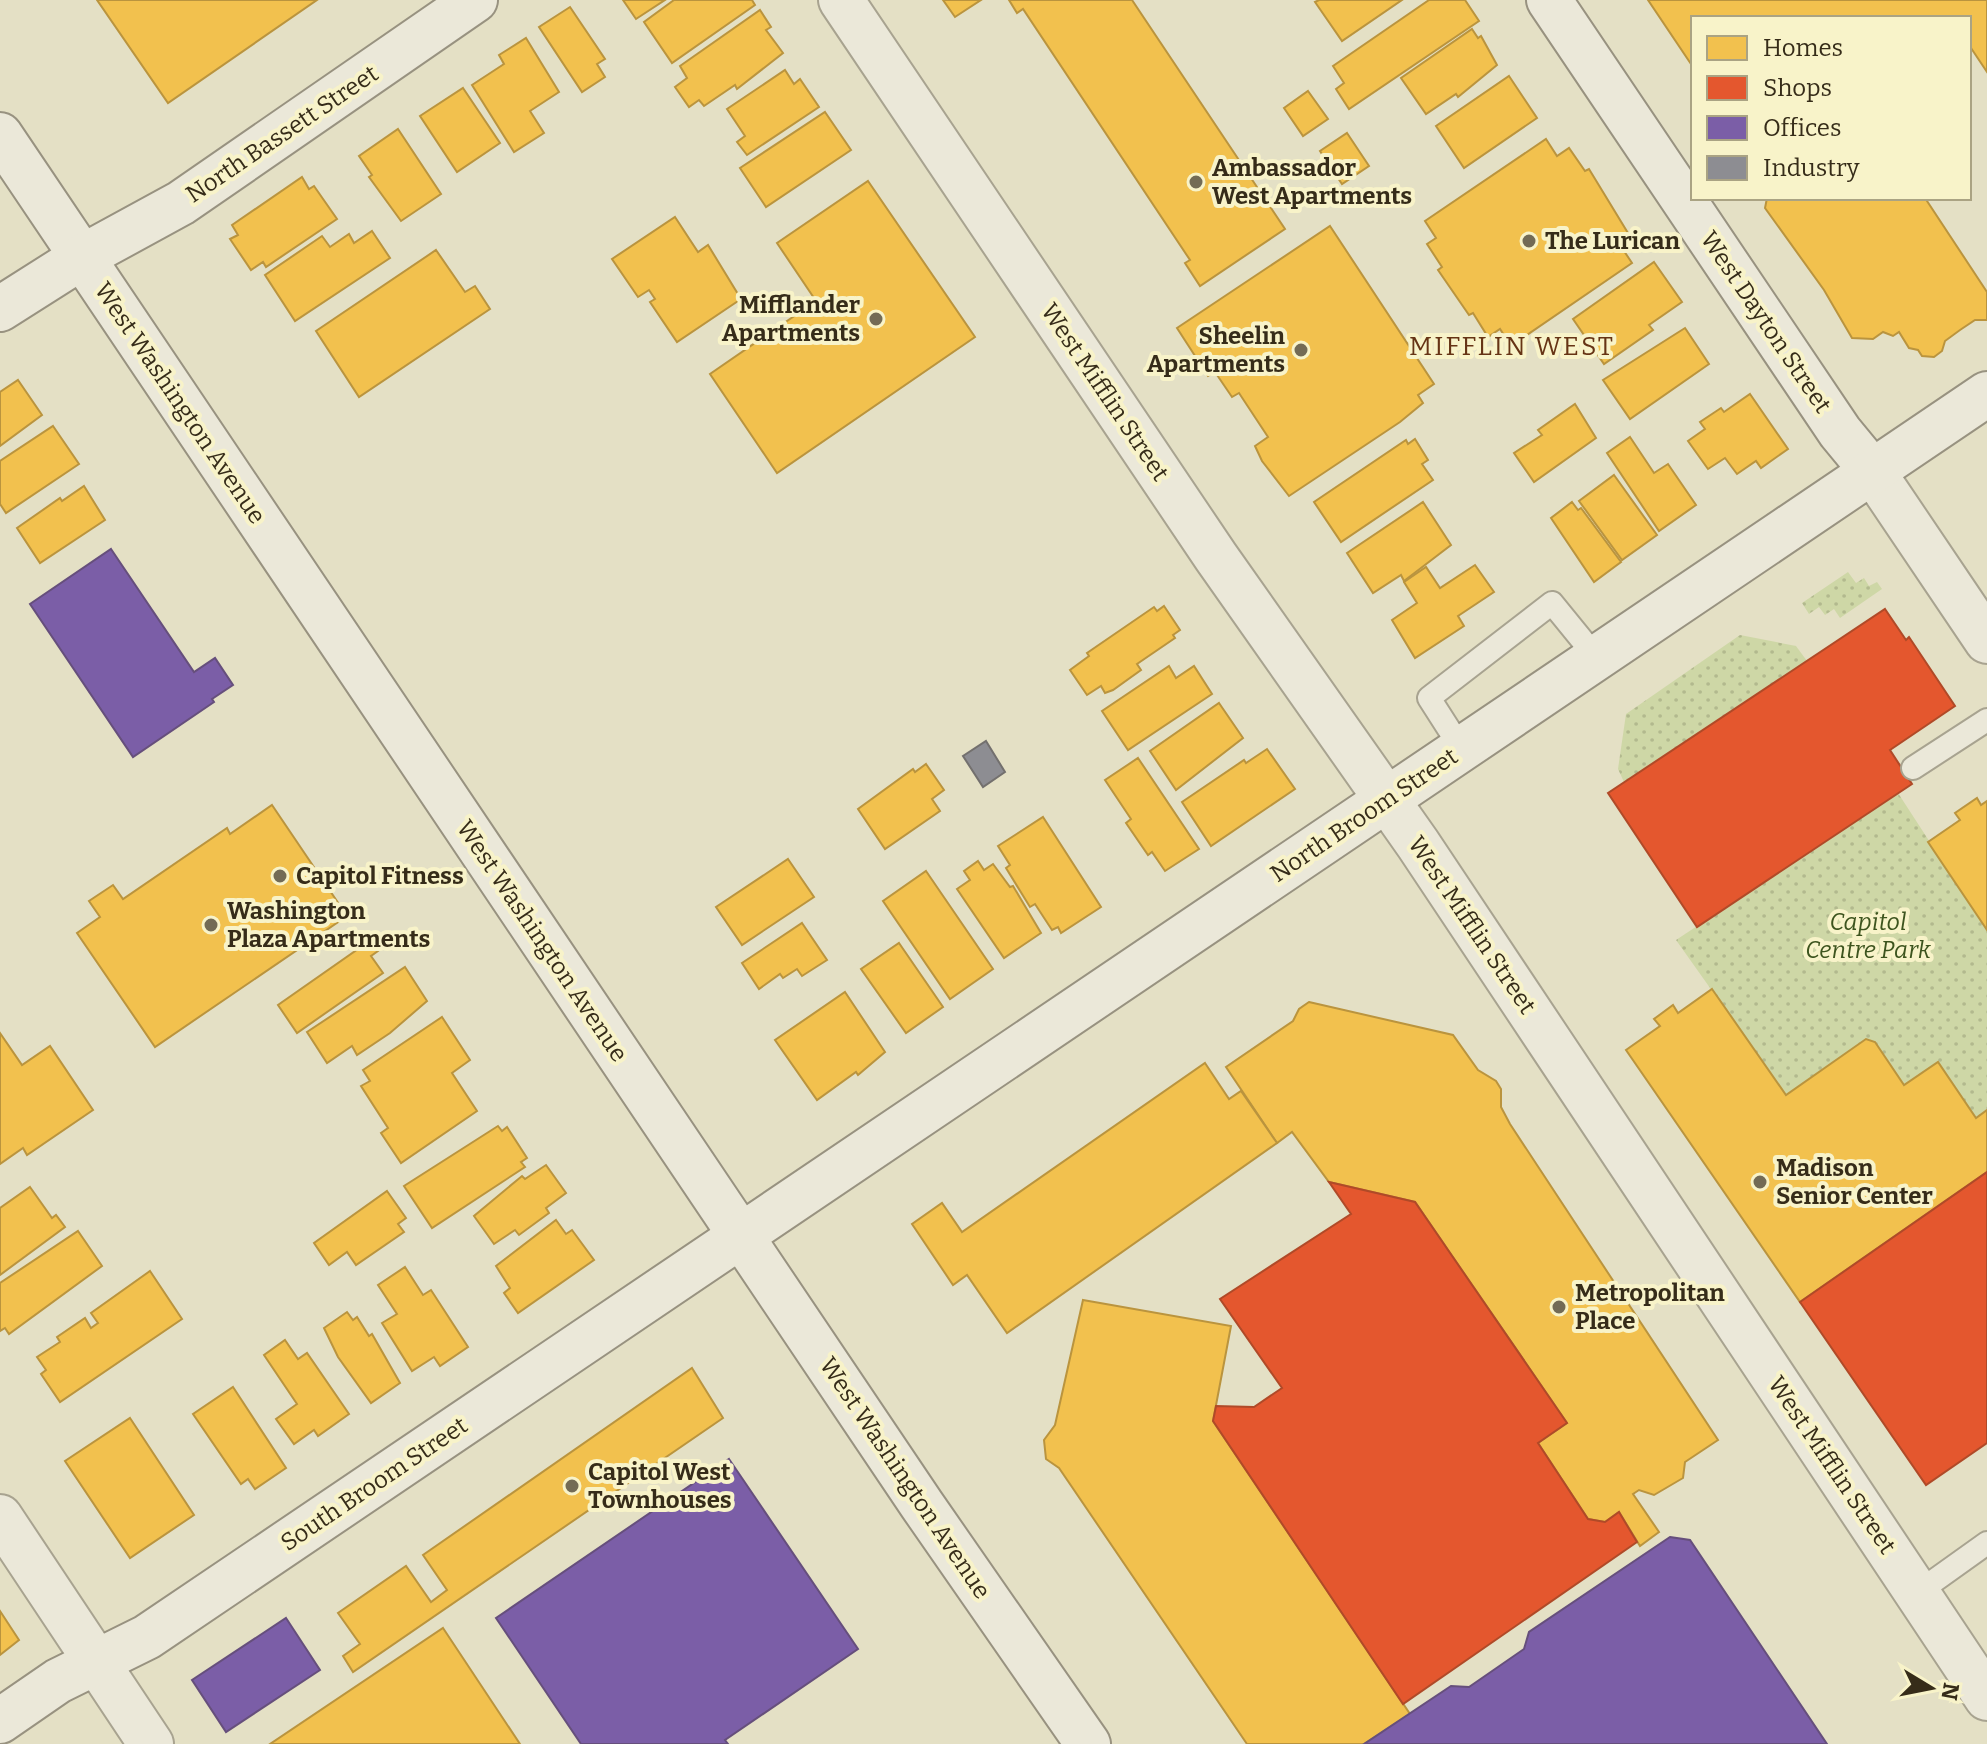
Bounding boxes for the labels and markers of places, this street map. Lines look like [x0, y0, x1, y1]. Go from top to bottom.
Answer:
place label: Ambassador West Apartments [1212, 154, 1412, 210]
marker: Ambassador West Apartments [1187, 173, 1205, 191]
place label: The Lurican [1545, 227, 1681, 255]
marker: The Lurican [1520, 232, 1538, 250]
place label: Mifflander Apartments [722, 291, 860, 347]
marker: Mifflander Apartments [867, 310, 885, 328]
place label: Sheelin Apartments [1147, 322, 1286, 378]
marker: Sheelin Apartments [1292, 341, 1310, 359]
place label: Capitol Fitness [296, 862, 464, 890]
marker: Capitol Fitness [271, 867, 289, 885]
place label: Washington Plaza Apartments [227, 897, 431, 953]
marker: Washington Plaza Apartments [202, 916, 220, 934]
place label: Madison Senior Center [1776, 1154, 1933, 1210]
marker: Madison Senior Center [1751, 1173, 1769, 1191]
place label: Metropolitan Place [1575, 1279, 1725, 1335]
marker: Metropolitan Place [1550, 1298, 1568, 1316]
place label: Capitol West Townhouses [588, 1458, 732, 1514]
marker: Capitol West Townhouses [563, 1477, 581, 1495]

